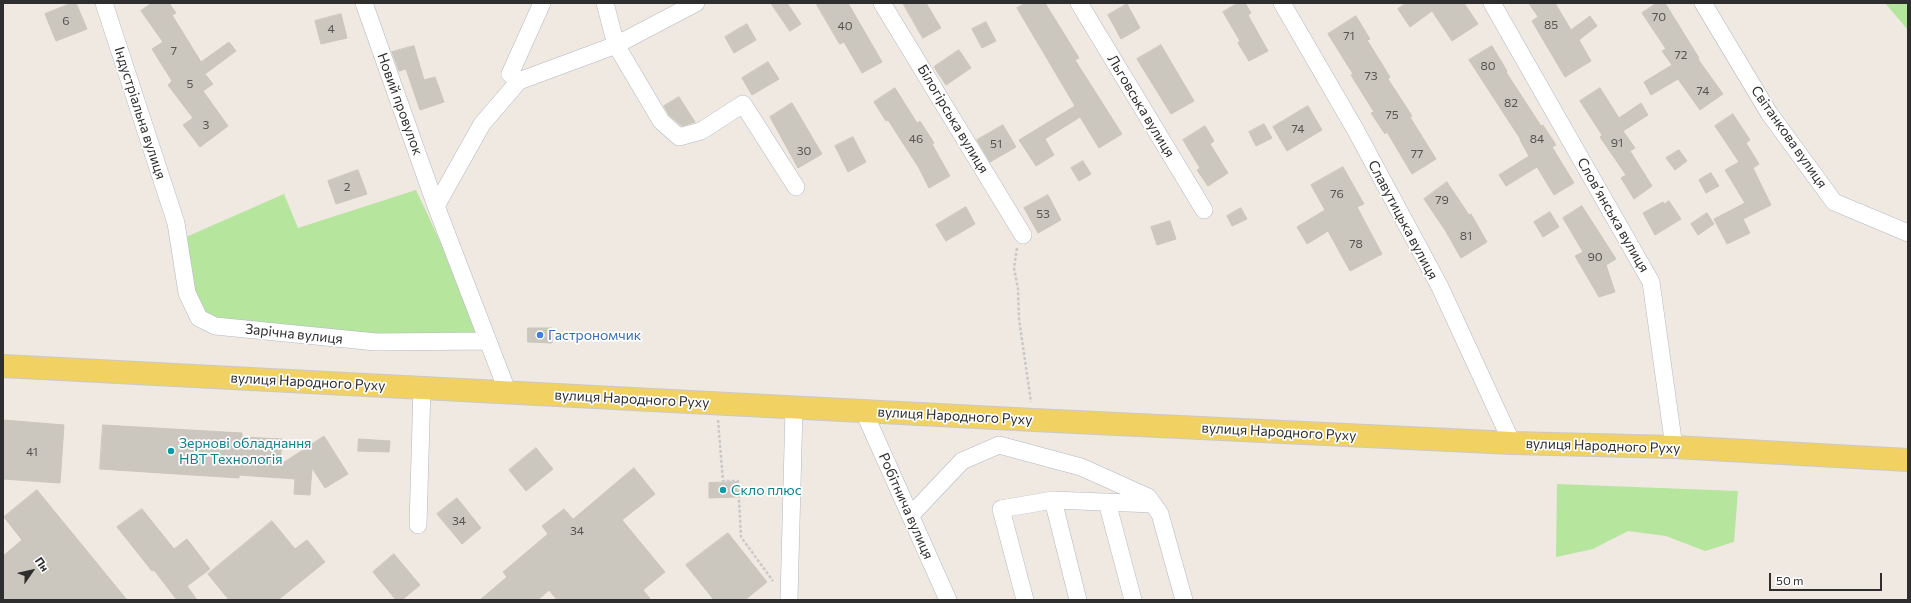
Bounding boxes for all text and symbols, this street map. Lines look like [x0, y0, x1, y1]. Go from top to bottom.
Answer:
house number: 70 [1652, 10, 1666, 24]
house number: 6 [62, 14, 70, 28]
house number: 85 [1544, 18, 1558, 32]
house number: 40 [837, 19, 853, 33]
house number: 4 [327, 22, 335, 36]
house number: 71 [1343, 29, 1355, 43]
house number: 7 [171, 44, 177, 58]
street label: Індустріальна вулиця [111, 45, 169, 181]
house number: 72 [1675, 48, 1687, 62]
street label: Новий провулок [374, 51, 426, 157]
street label: Льговська вулиця [1104, 52, 1178, 160]
house number: 80 [1480, 59, 1496, 73]
street label: Білогірська вулиця [914, 61, 992, 177]
house number: 73 [1364, 69, 1378, 83]
house number: 5 [187, 77, 193, 91]
street label: Світанкова вулиця [1747, 83, 1831, 191]
house number: 74 [1697, 84, 1709, 98]
house number: 82 [1504, 96, 1518, 110]
house number: 75 [1385, 108, 1399, 122]
house number: 3 [203, 118, 209, 132]
house number: 74 [1292, 122, 1304, 136]
house number: 46 [909, 132, 923, 146]
house number: 84 [1530, 132, 1544, 146]
house number: 91 [1611, 136, 1623, 150]
house number: 51 [990, 137, 1002, 151]
house number: 30 [797, 144, 811, 158]
house number: 77 [1411, 147, 1423, 161]
street label: Словʼянська вулиця [1573, 155, 1653, 275]
street label: Славутицька вулиця [1364, 157, 1442, 283]
house number: 2 [344, 180, 350, 194]
house number: 76 [1330, 187, 1344, 201]
house number: 79 [1435, 193, 1449, 207]
house number: 53 [1036, 207, 1050, 221]
house number: 81 [1460, 229, 1472, 243]
house number: 78 [1349, 237, 1363, 251]
house number: 90 [1587, 250, 1603, 264]
street label: Зарічна вулиця [244, 321, 344, 347]
place label: Гастрономчик [548, 327, 641, 343]
marker: Гастрономчик [535, 330, 545, 340]
street label: вулиця Народного Руху [230, 370, 386, 394]
street label: вулиця Народного Руху [554, 387, 710, 411]
street label: вулиця Народного Руху [877, 404, 1033, 428]
street label: вулиця Народного Руху [1201, 420, 1357, 444]
place label: Зернові обладнання НВТ Технологія [179, 435, 311, 468]
street label: вулиця Народного Руху [1525, 435, 1681, 457]
house number: 41 [26, 445, 38, 459]
marker: Зернові обладнання НВТ Технологія [166, 446, 176, 456]
street label: Робітнича вулиця [875, 450, 937, 562]
place label: Скло плюс [731, 482, 802, 498]
marker: Скло плюс [718, 485, 728, 495]
house number: 34 [452, 514, 466, 528]
house number: 34 [570, 524, 584, 538]
north arrow [12, 551, 52, 591]
text: Пн [33, 554, 52, 574]
scale bar [1771, 565, 1884, 591]
text: 50 m [1776, 573, 1804, 587]

